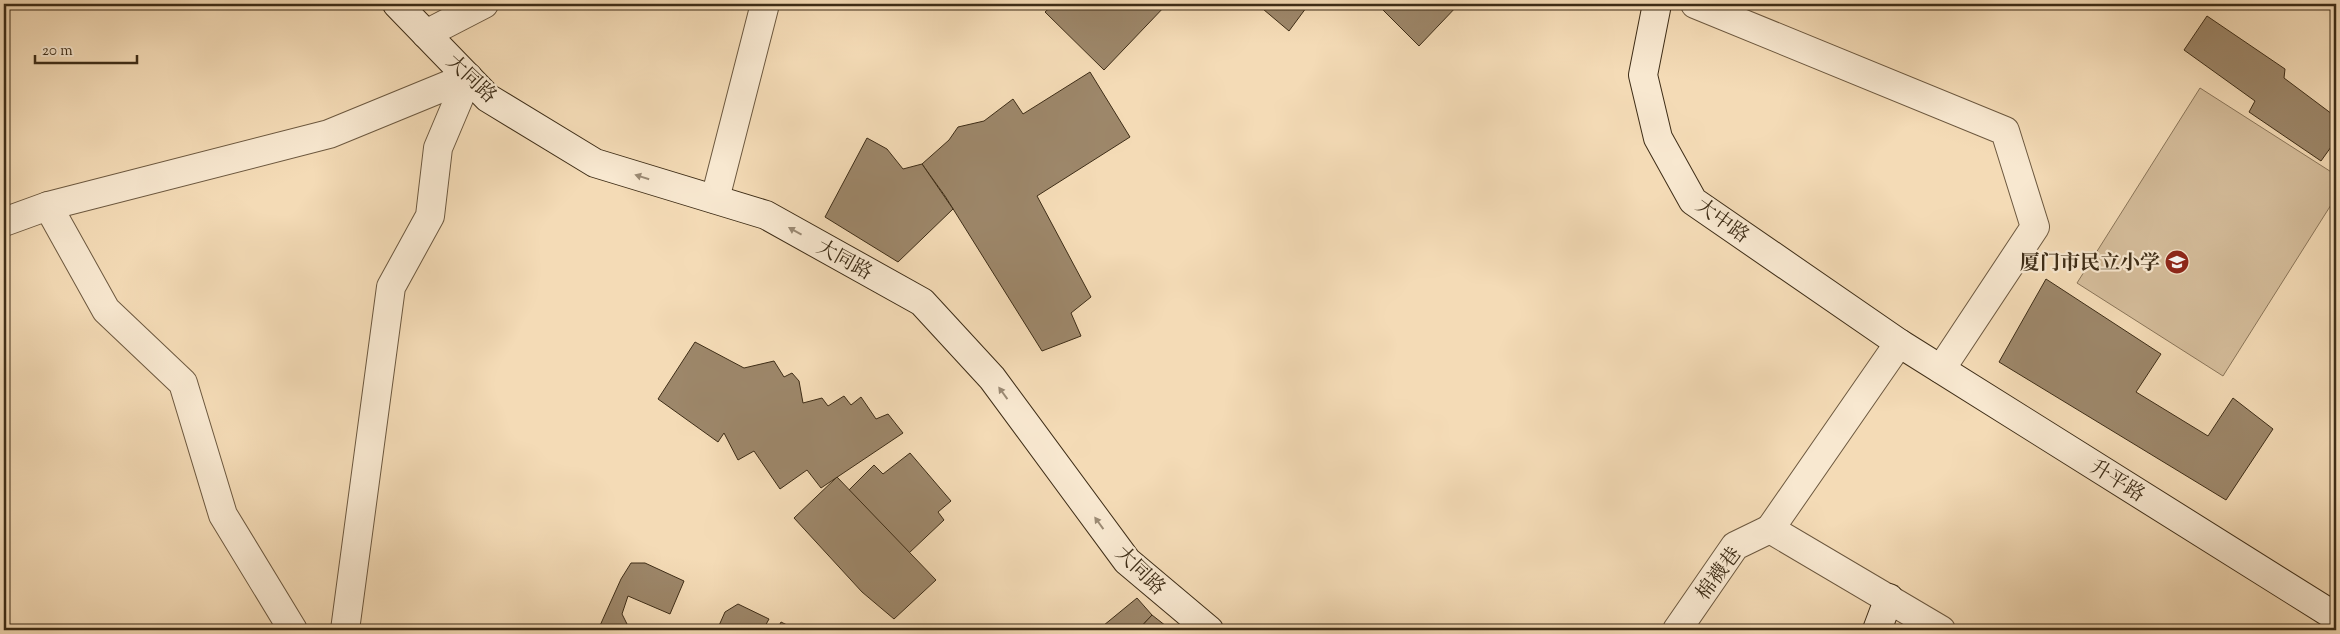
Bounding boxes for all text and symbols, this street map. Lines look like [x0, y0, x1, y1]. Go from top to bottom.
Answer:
scale bar [35, 32, 138, 64]
text: 20 m [42, 41, 73, 62]
street label: 大同路 [438, 49, 502, 111]
one-way arrow [634, 173, 649, 181]
street label: 大中路 [1689, 193, 1754, 251]
one-way arrow [788, 226, 801, 235]
street label: 大同路 [811, 234, 877, 288]
school or university icon: 厦门市民立小学 [2164, 249, 2190, 275]
place label: 厦门市民立小学 [2020, 250, 2160, 279]
one-way arrow [998, 386, 1008, 400]
street label: 升平路 [2084, 454, 2150, 510]
one-way arrow [1094, 516, 1104, 530]
street label: 大同路 [1108, 541, 1171, 603]
street label: 棉襪巷 [1690, 542, 1750, 607]

